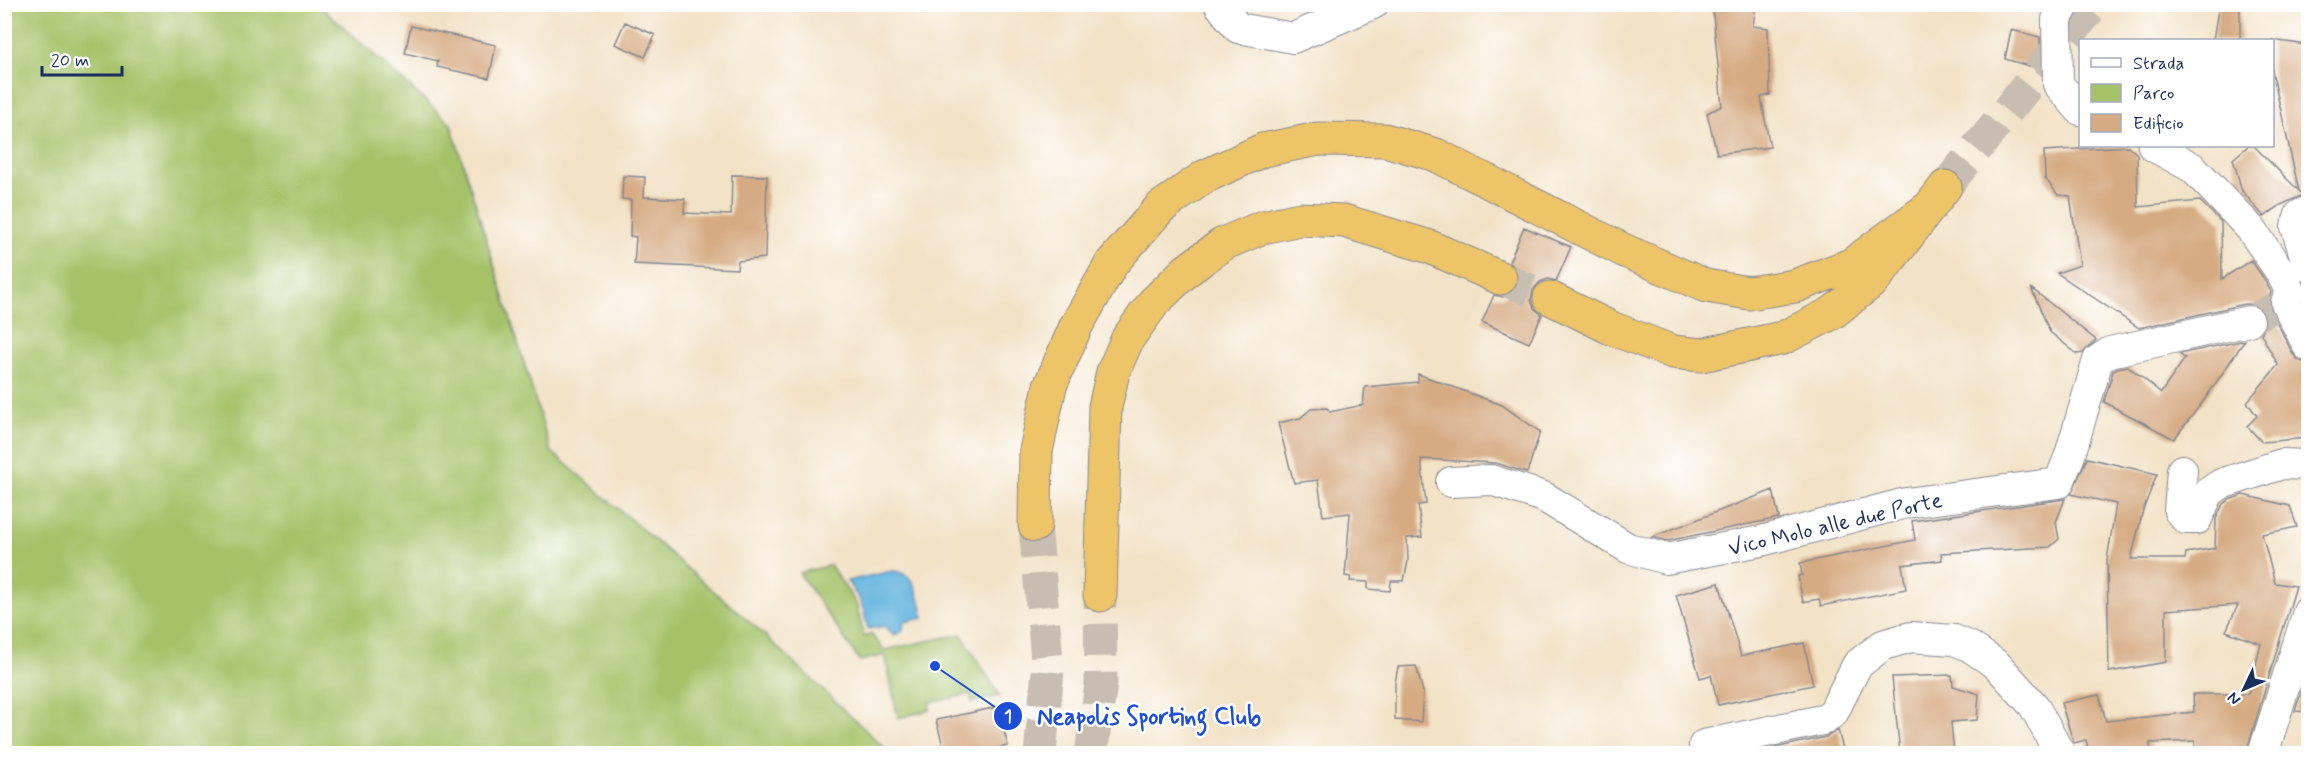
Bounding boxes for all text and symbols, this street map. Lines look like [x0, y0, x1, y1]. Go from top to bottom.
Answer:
scale bar [42, 39, 122, 77]
legend [2079, 39, 2274, 147]
text: 20 m [51, 49, 89, 73]
text: Strada [2133, 52, 2184, 76]
text: Parco [2133, 82, 2174, 106]
text: Edificio [2133, 112, 2184, 136]
street label: Vico Molo alle due Porte [1726, 487, 1945, 563]
north arrow [2214, 659, 2274, 719]
text: N [2223, 687, 2246, 710]
callout: Neapolis Sporting Club [993, 695, 1275, 737]
text: Neapolis Sporting Club [1037, 702, 1261, 736]
text: 1 [1004, 705, 1012, 729]

